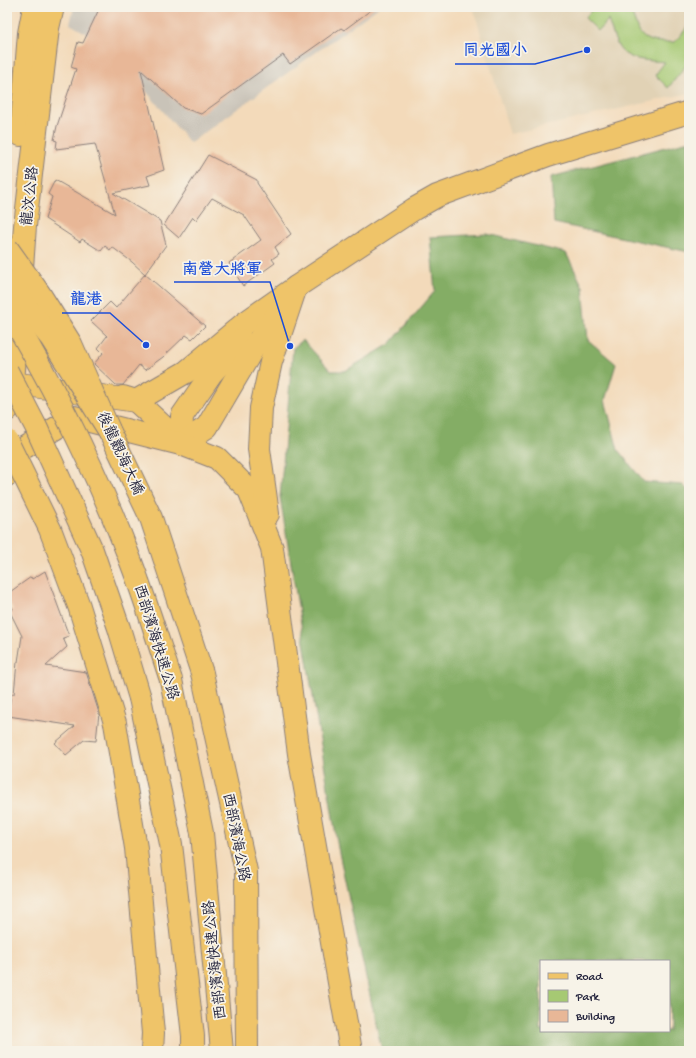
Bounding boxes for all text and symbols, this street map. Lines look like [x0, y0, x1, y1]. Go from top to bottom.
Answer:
callout: 同光國小 [455, 36, 535, 64]
text: 同光國小 [463, 41, 527, 62]
street label: 龍汶公路 [18, 165, 43, 227]
callout: 南營大將軍 [174, 254, 270, 282]
text: 南營大將軍 [182, 260, 262, 281]
callout: 龍港 [62, 285, 110, 313]
text: 龍港 [70, 290, 102, 311]
street label: 後龍觀海大橋 [92, 409, 147, 498]
street label: 西部濱海快速公路 [129, 582, 182, 703]
street label: 西部濱海公路 [218, 791, 252, 883]
street label: 西部濱海快速公路 [200, 899, 231, 1021]
legend [540, 960, 670, 1032]
text: Road [576, 971, 603, 985]
text: Park [575, 991, 601, 1005]
text: Building [575, 1011, 615, 1025]

